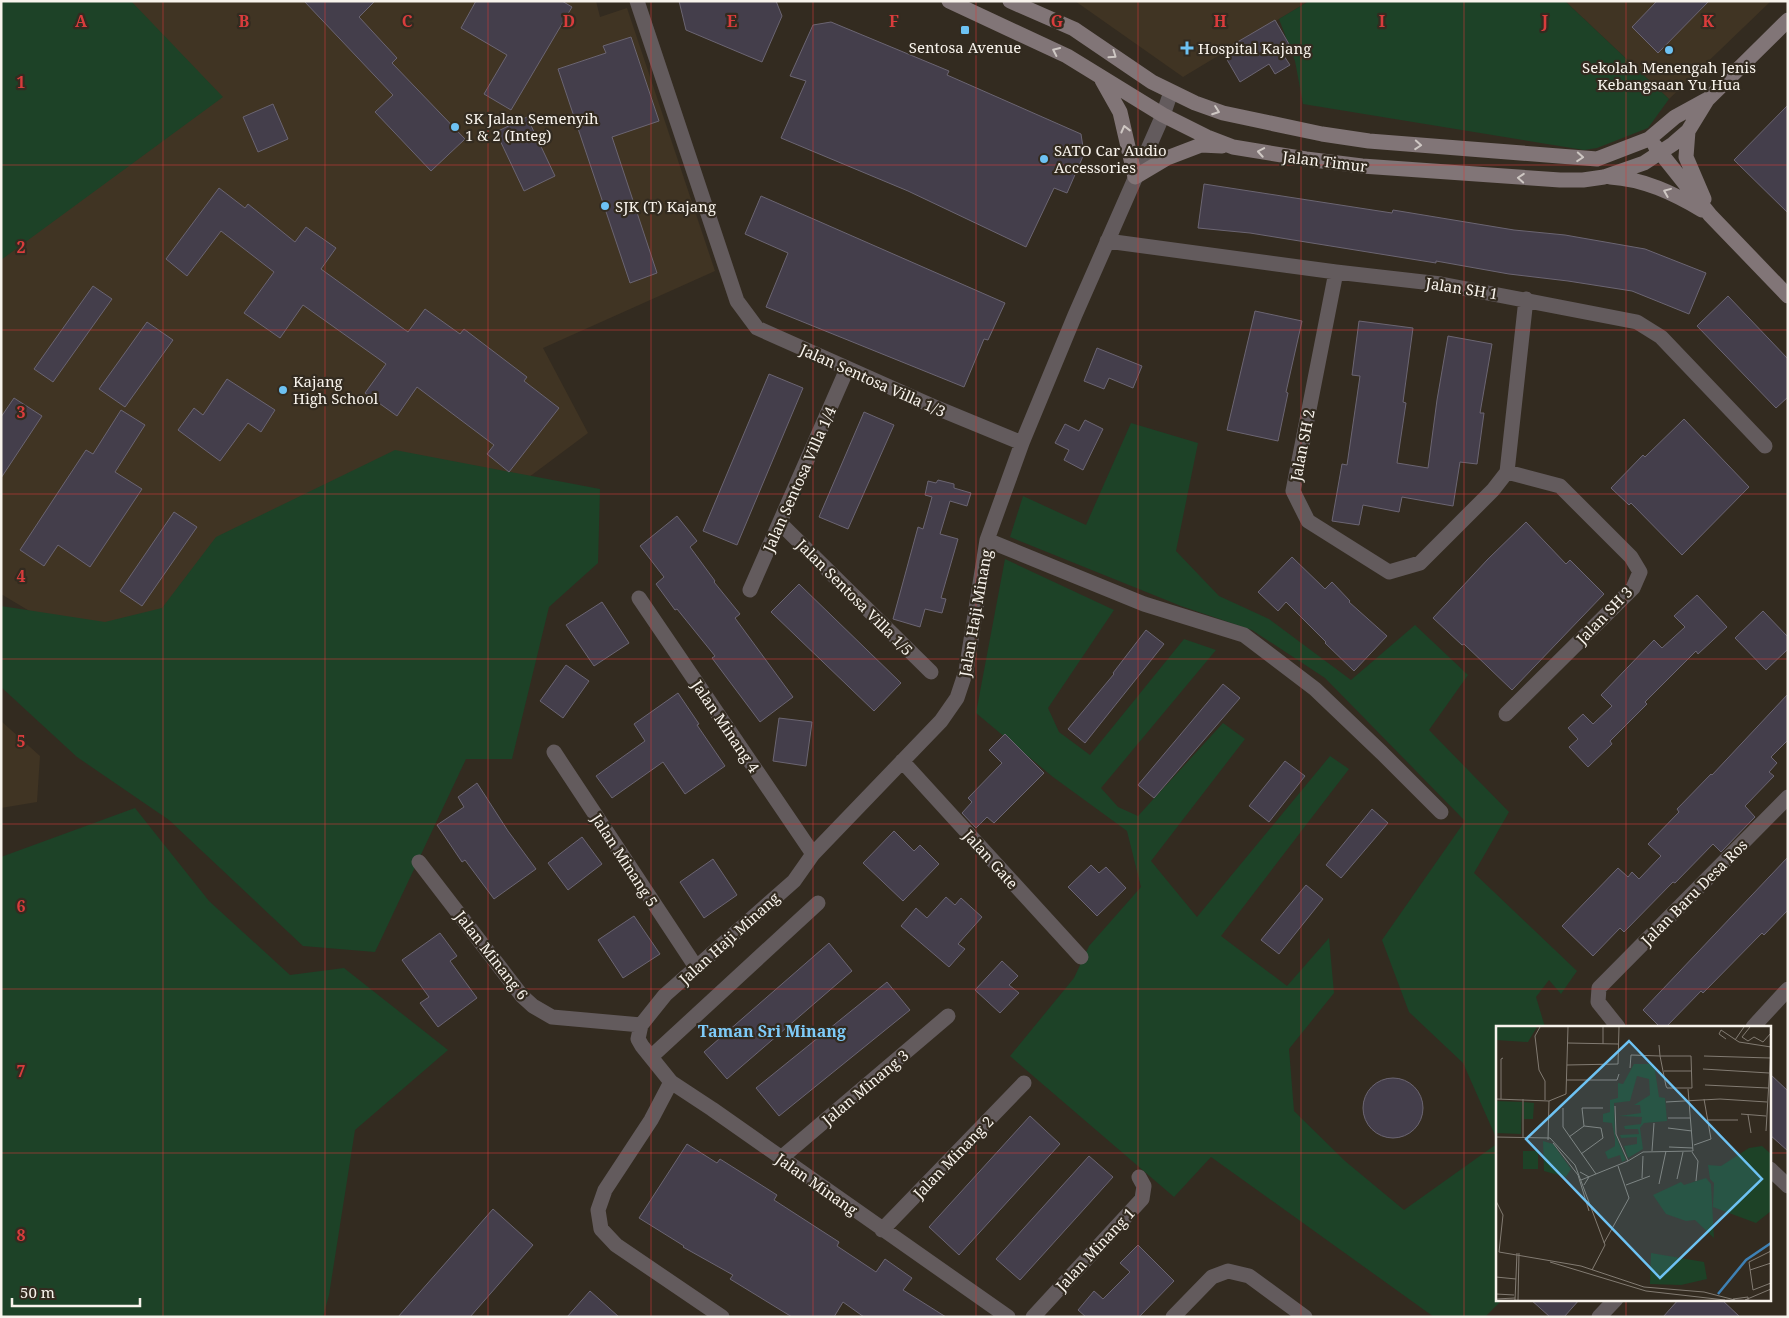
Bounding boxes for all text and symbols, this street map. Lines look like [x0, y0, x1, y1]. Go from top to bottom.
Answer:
text: A [75, 10, 88, 32]
text: B [239, 10, 250, 32]
text: C [402, 10, 413, 32]
text: D [563, 10, 575, 32]
text: E [727, 10, 737, 32]
text: F [889, 10, 899, 32]
text: G [1051, 10, 1063, 32]
text: H [1213, 10, 1227, 32]
text: I [1379, 10, 1385, 32]
text: J [1541, 10, 1549, 32]
text: K [1702, 10, 1714, 32]
marker: Sentosa Avenue [959, 24, 971, 36]
place label: Sentosa Avenue [909, 37, 1021, 57]
place label: Hospital Kajang [1198, 38, 1311, 58]
marker: Hospital Kajang [1180, 41, 1194, 55]
marker: Sekolah Menengah Jenis Kebangsaan Yu Hua [1663, 44, 1675, 56]
one-way arrow [1052, 46, 1061, 57]
one-way arrow [1108, 49, 1117, 58]
place label: Sekolah Menengah Jenis Kebangsaan Yu Hua [1582, 57, 1756, 94]
text: 1 [16, 71, 26, 93]
one-way arrow [1212, 105, 1220, 115]
place label: SK Jalan Semenyih 1 & 2 (Integ) [465, 108, 599, 145]
marker: SK Jalan Semenyih 1 & 2 (Integ) [449, 121, 461, 133]
one-way arrow [1120, 125, 1131, 134]
one-way arrow [1414, 139, 1422, 150]
place label: SATO Car Audio Accessories [1054, 140, 1167, 177]
street label: Jalan Timur [1280, 146, 1369, 176]
one-way arrow [1257, 147, 1266, 157]
one-way arrow [1576, 152, 1584, 163]
marker: SATO Car Audio Accessories [1038, 153, 1050, 165]
one-way arrow [1517, 173, 1525, 184]
one-way arrow [1663, 187, 1672, 198]
place label: SJK (T) Kajang [615, 196, 716, 216]
marker: SJK (T) Kajang [599, 200, 611, 212]
text: 2 [16, 236, 26, 258]
street label: Jalan SH 1 [1423, 272, 1500, 304]
street label: Jalan Sentosa Villa 1/3 [796, 339, 949, 421]
place label: Kajang High School [293, 371, 379, 408]
marker: Kajang High School [277, 384, 289, 396]
text: 3 [16, 401, 26, 423]
street label: Jalan Sentosa Villa 1/4 [758, 403, 840, 556]
street label: Jalan SH 2 [1285, 407, 1319, 484]
street label: Jalan Sentosa Villa 1/5 [792, 534, 918, 660]
street label: Jalan Haji Minang [954, 548, 996, 679]
text: 4 [16, 565, 26, 587]
street label: Jalan SH 3 [1571, 582, 1636, 649]
street label: Jalan Minang 4 [687, 675, 765, 777]
text: 5 [16, 730, 26, 752]
street label: Jalan Minang 5 [587, 809, 663, 911]
street label: Jalan Gate [958, 824, 1023, 893]
street label: Jalan Baru Desa Ros [1636, 834, 1752, 950]
street label: Jalan Haji Minang [674, 887, 784, 989]
text: 6 [16, 895, 26, 917]
street label: Jalan Minang 6 [450, 906, 533, 1004]
district label: Taman Sri Minang [698, 1020, 846, 1042]
inset map [1496, 1026, 1772, 1300]
street label: Jalan Minang 3 [817, 1045, 913, 1130]
text: 7 [16, 1060, 26, 1082]
street label: Jalan Minang 2 [908, 1111, 998, 1203]
street label: Jalan Minang [771, 1148, 862, 1219]
street label: Jalan Minang 1 [1050, 1203, 1139, 1296]
text: 8 [16, 1224, 26, 1246]
scale bar [12, 1276, 140, 1308]
text: 50 m [20, 1282, 55, 1302]

